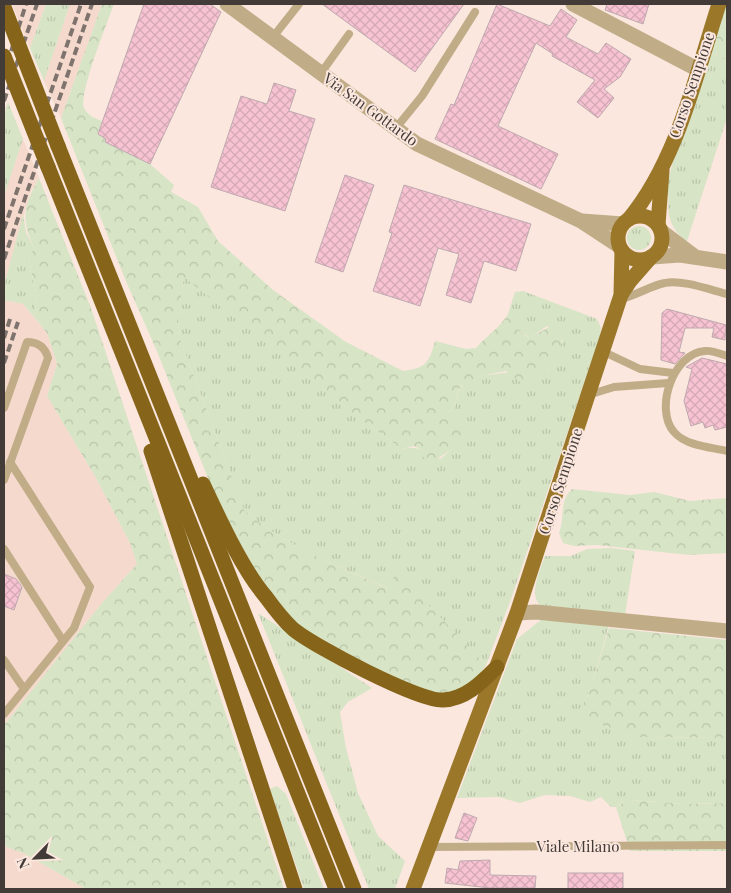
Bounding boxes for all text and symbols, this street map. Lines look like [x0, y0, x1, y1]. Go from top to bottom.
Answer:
street label: Corso Sempione [664, 29, 718, 141]
street label: Via San Gottardo [319, 67, 422, 150]
street label: Corso Sempione [533, 425, 587, 537]
north arrow [10, 833, 60, 883]
street label: Viale Milano [536, 836, 619, 856]
text: N [12, 855, 33, 872]

